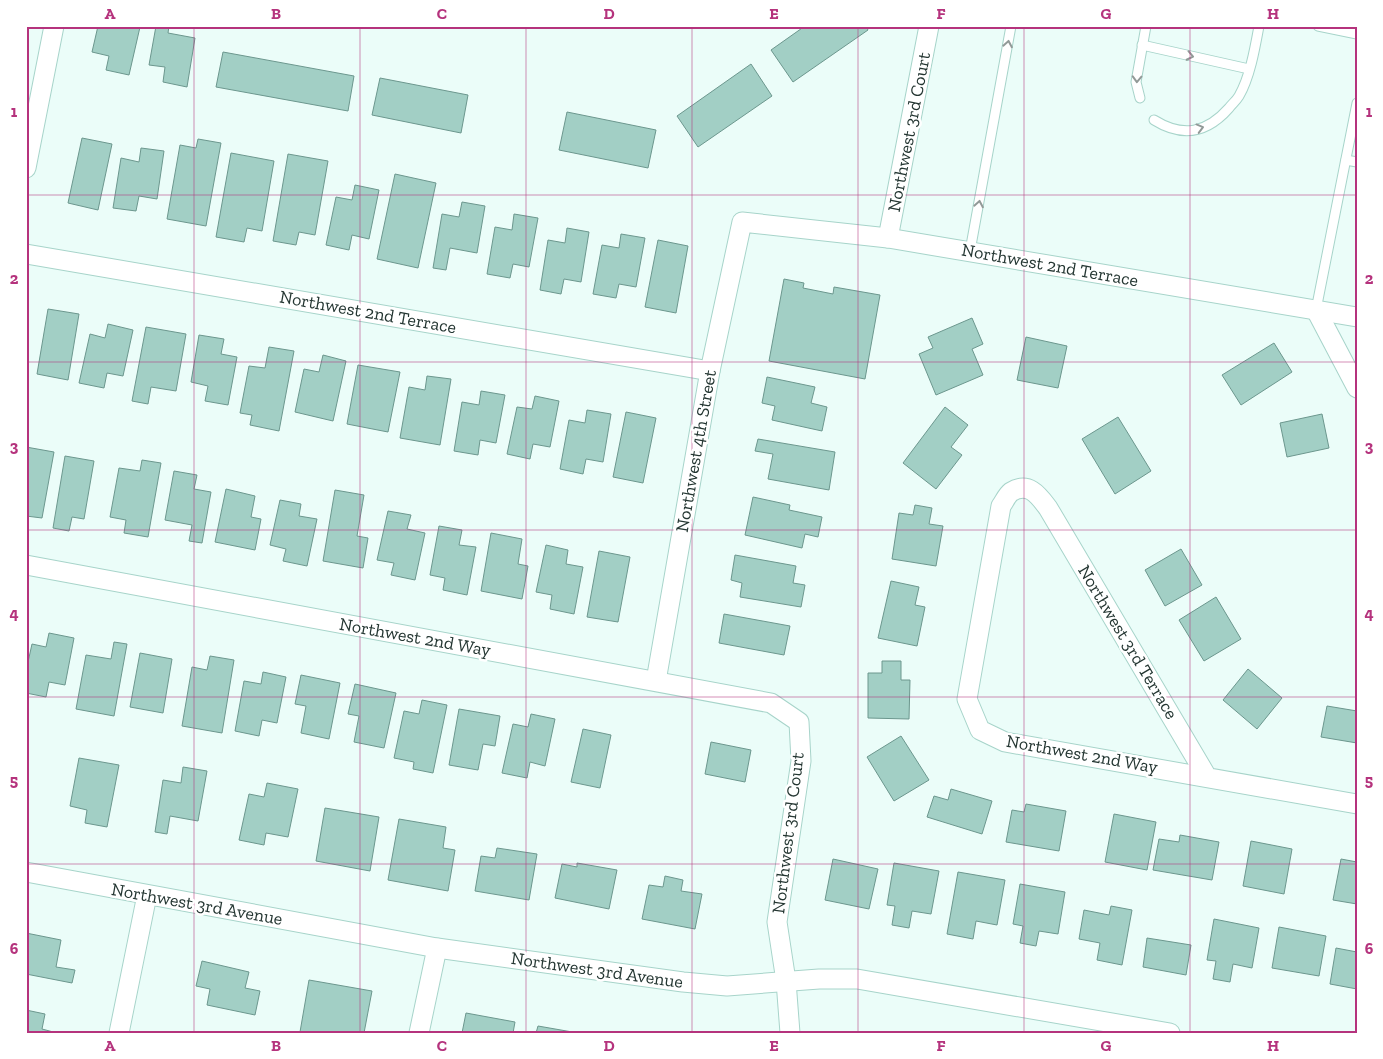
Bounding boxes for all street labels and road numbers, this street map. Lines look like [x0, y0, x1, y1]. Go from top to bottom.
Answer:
street label: Northwest 3rd Court [883, 50, 935, 214]
street label: Northwest 2nd Terrace [960, 239, 1140, 291]
street label: Northwest 2nd Terrace [278, 286, 458, 338]
street label: Northwest 4th Street [671, 368, 721, 534]
street label: Northwest 3rd Terrace [1073, 561, 1183, 723]
street label: Northwest 2nd Way [338, 613, 493, 661]
street label: Northwest 2nd Way [1005, 730, 1160, 778]
street label: Northwest 3rd Court [767, 751, 809, 915]
street label: Northwest 3rd Avenue [110, 878, 284, 930]
street label: Northwest 3rd Avenue [510, 947, 684, 993]

